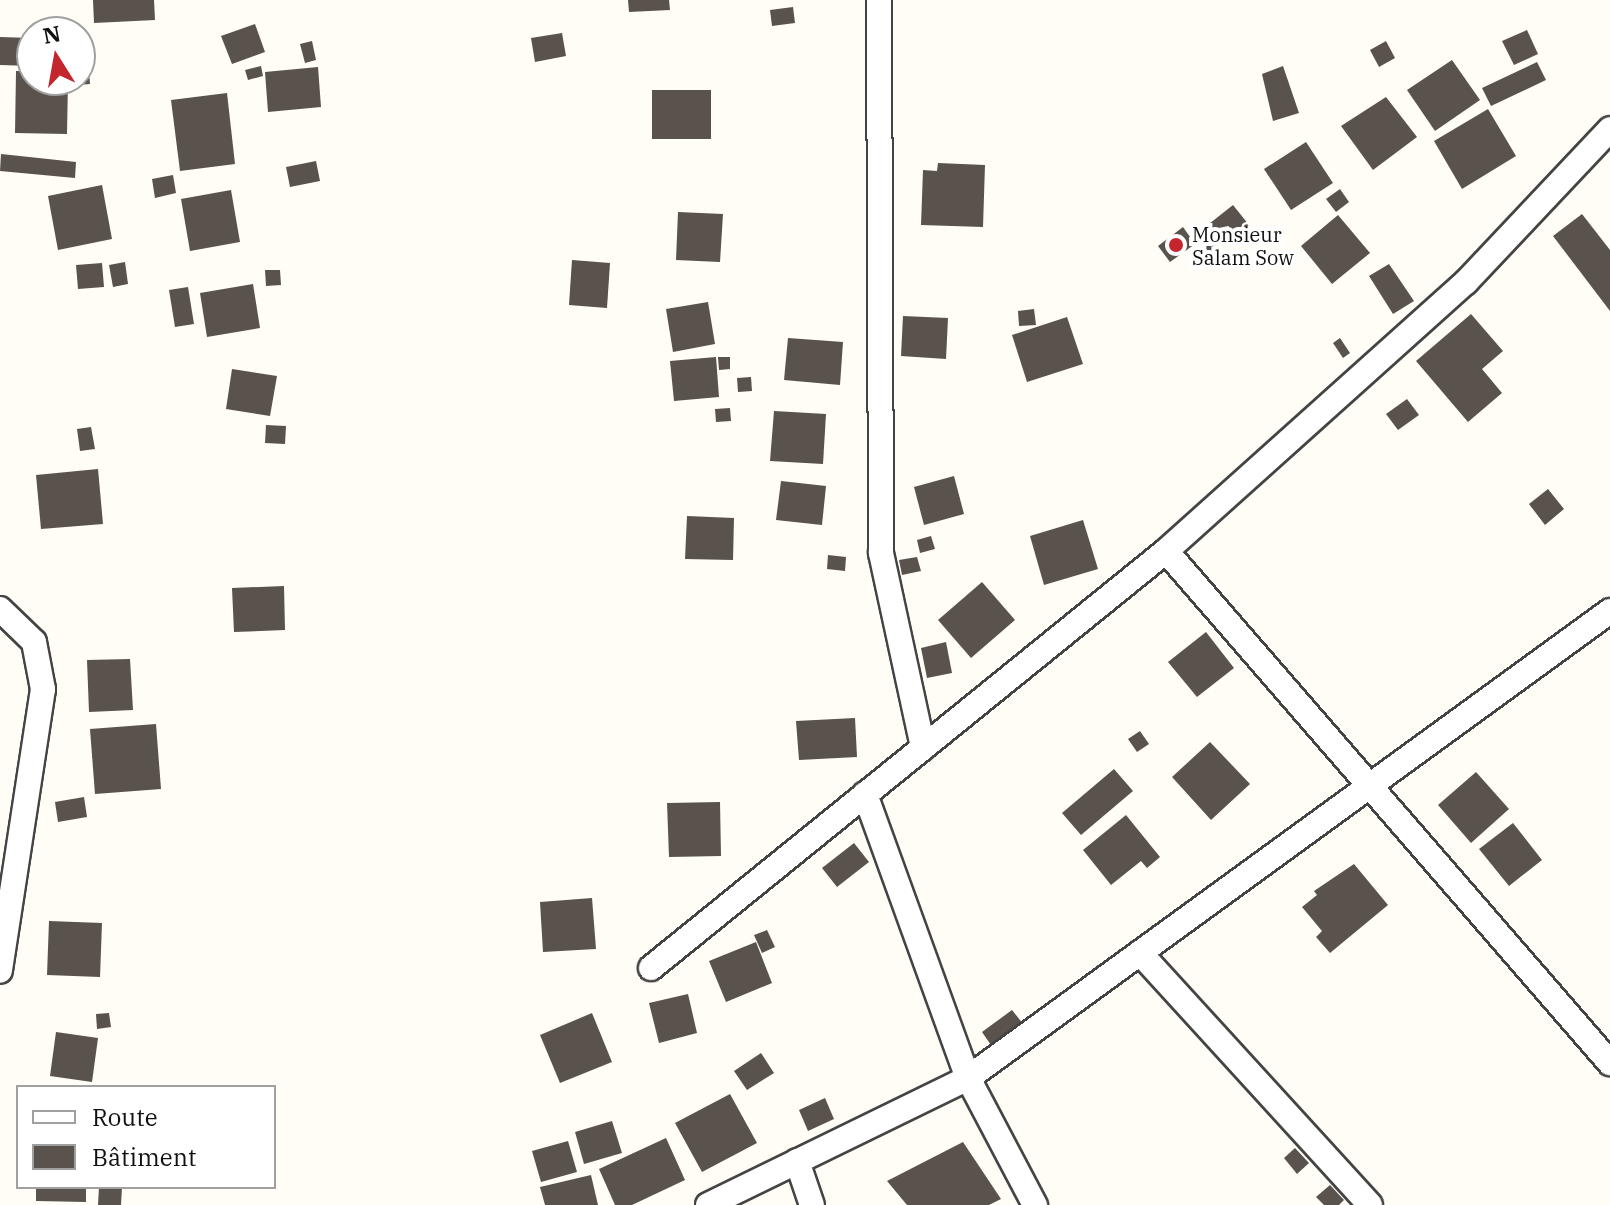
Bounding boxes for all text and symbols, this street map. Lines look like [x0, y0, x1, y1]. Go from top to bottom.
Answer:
north arrow [16, 16, 96, 96]
text: N [40, 18, 63, 50]
place label: Monsieur Salam Sow [1192, 222, 1294, 269]
marker: Monsieur Salam Sow [1167, 236, 1185, 254]
legend [16, 1085, 276, 1189]
text: Route [92, 1101, 158, 1133]
text: Bâtiment [92, 1141, 197, 1173]

